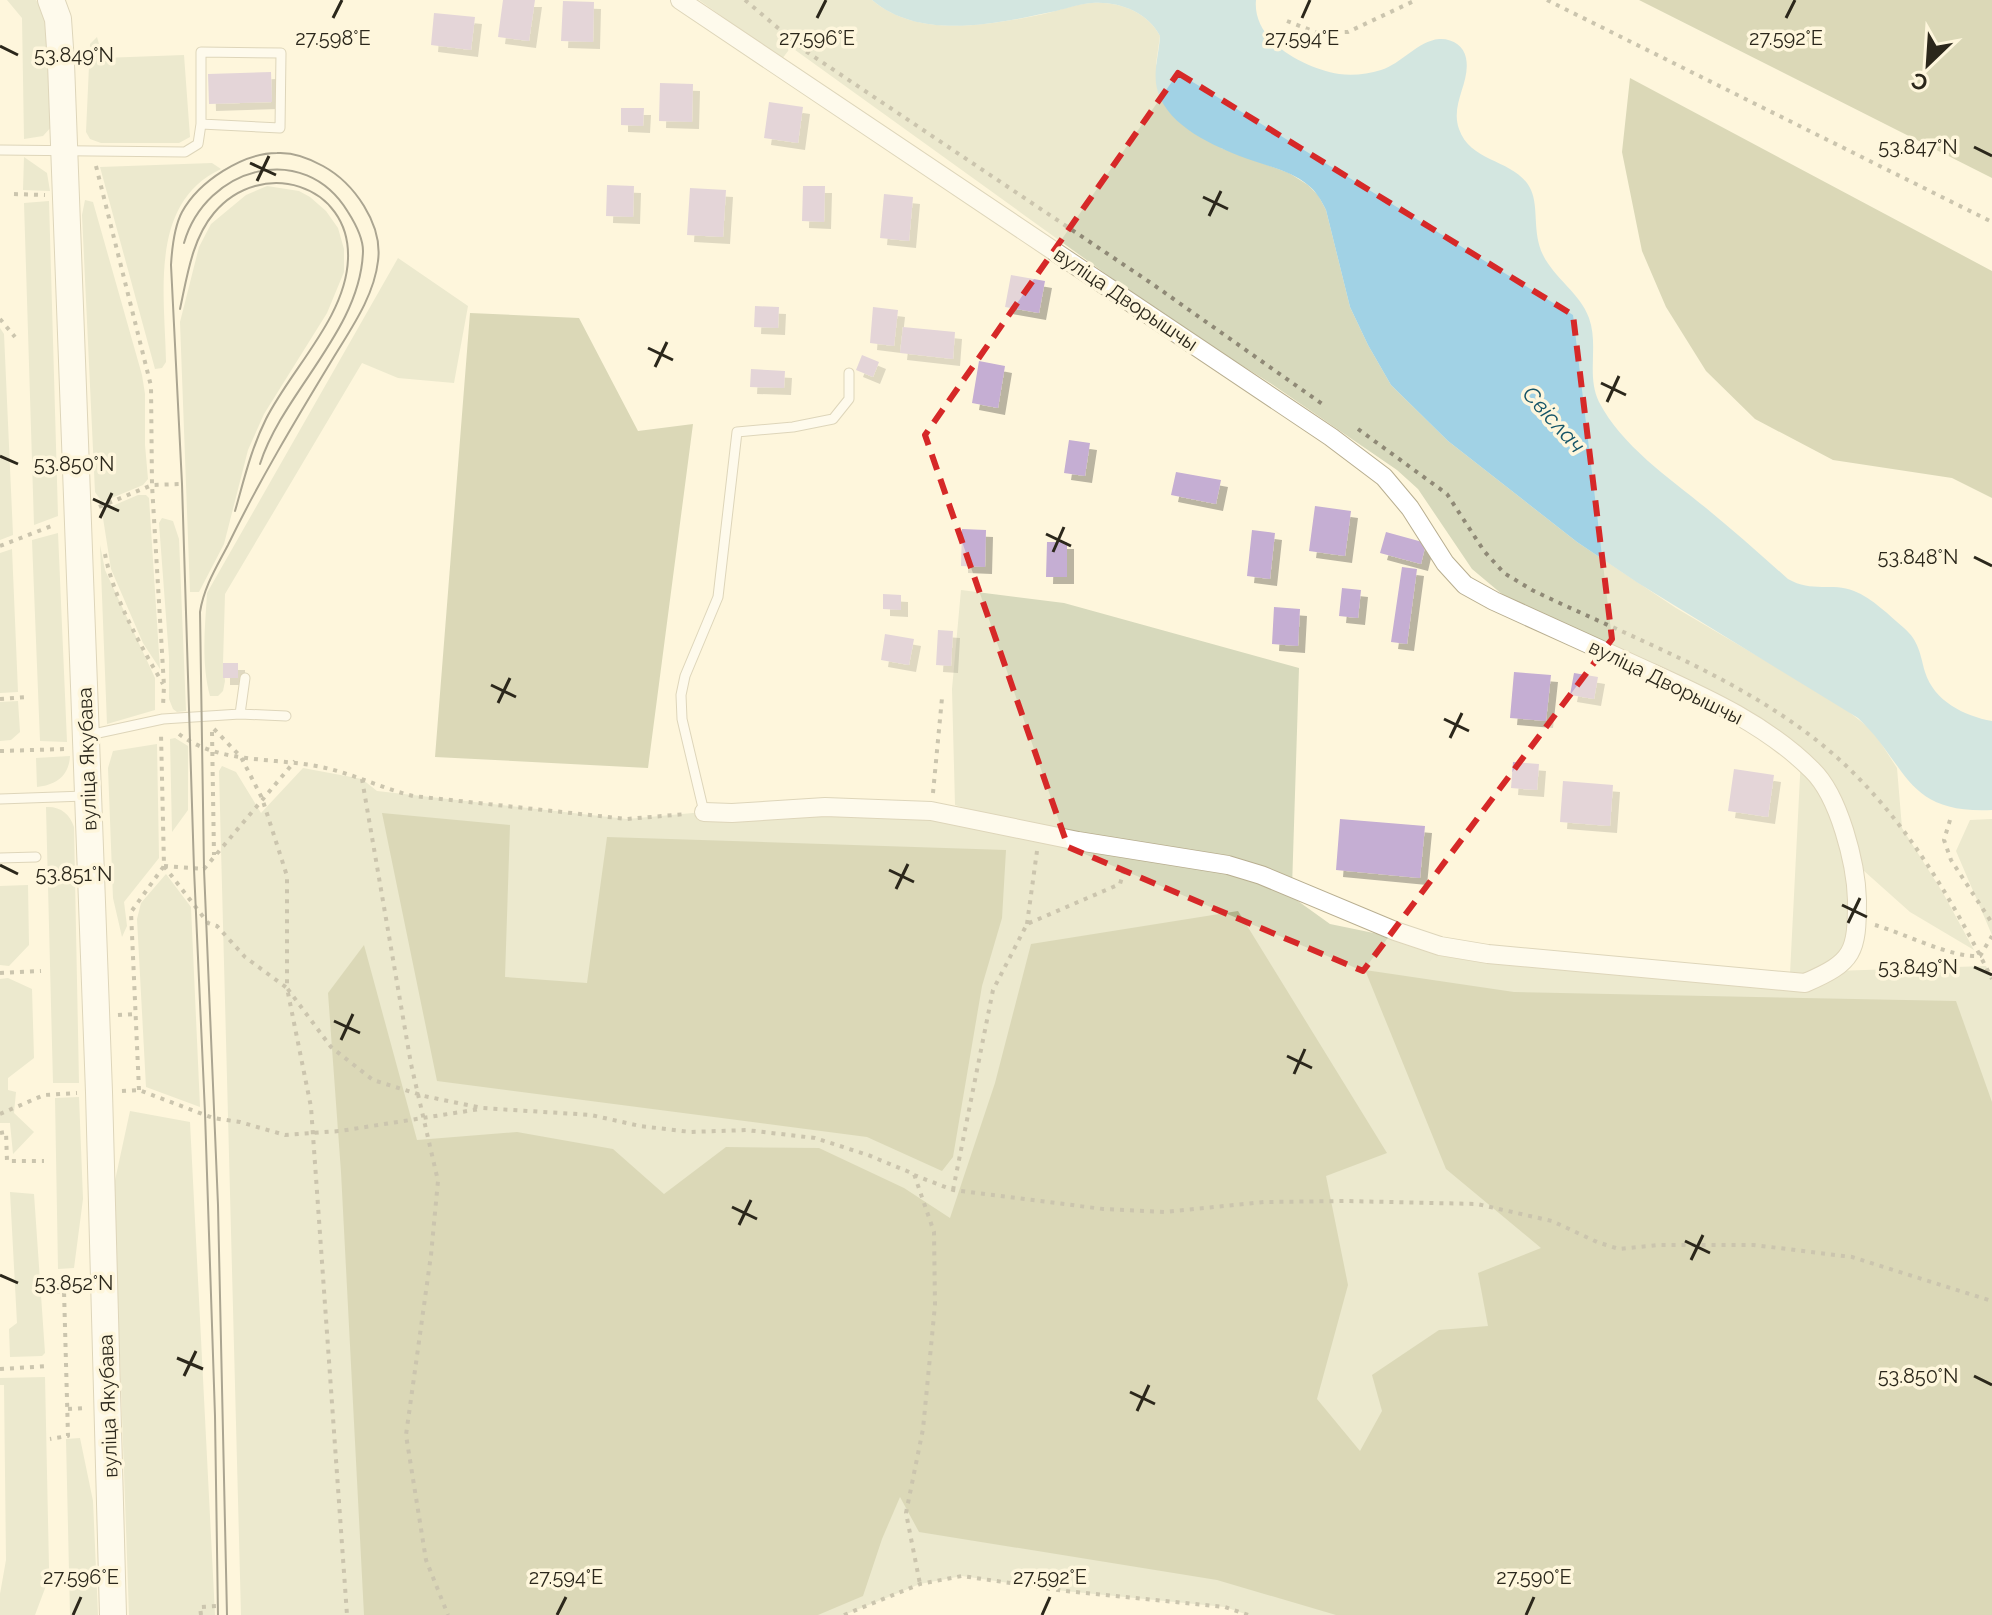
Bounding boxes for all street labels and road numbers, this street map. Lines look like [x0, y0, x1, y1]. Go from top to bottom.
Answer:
street label: вуліца Дворышчы [1050, 242, 1202, 356]
street label: вуліца Дворышчы [1585, 634, 1747, 730]
street label: вуліца Якубава [73, 687, 101, 831]
street label: вуліца Якубава [94, 1334, 122, 1478]

